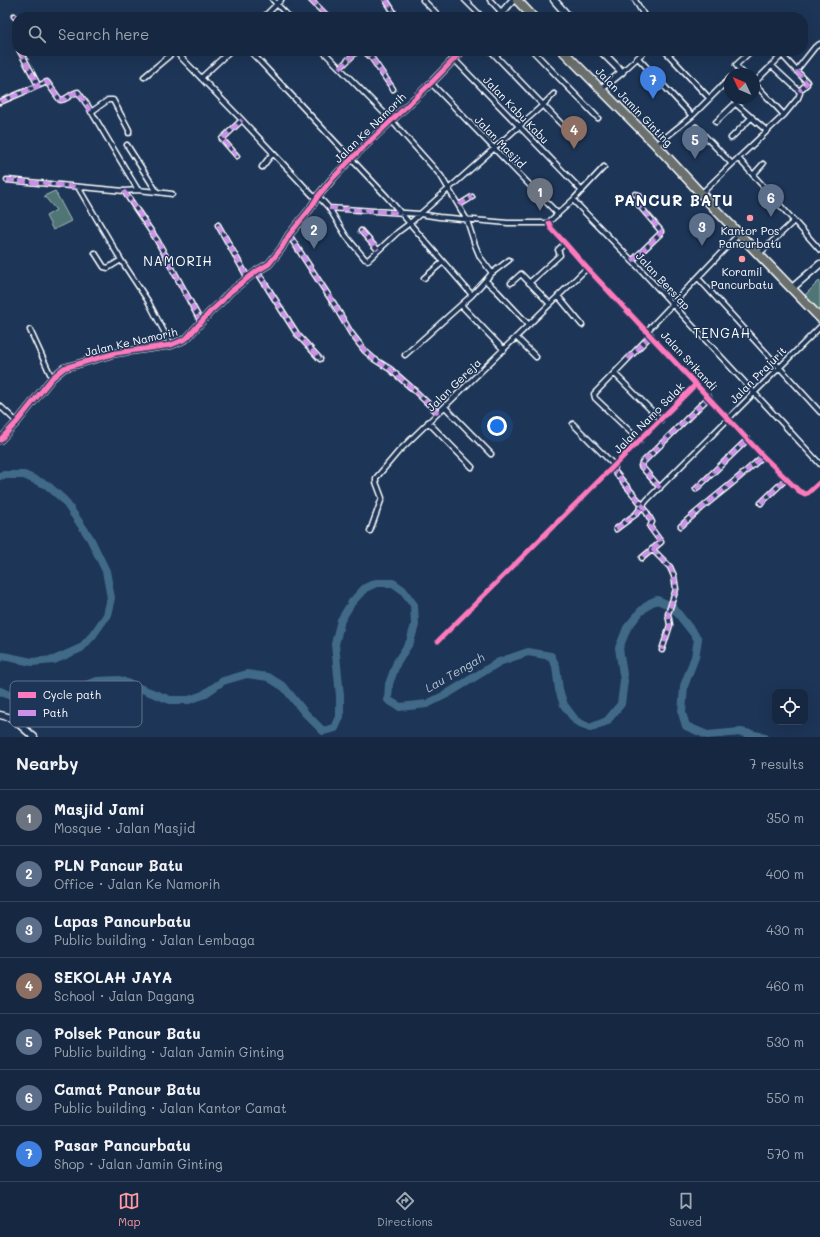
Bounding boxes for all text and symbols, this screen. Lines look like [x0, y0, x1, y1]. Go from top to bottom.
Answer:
search box [12, 12, 808, 56]
icon: search [26, 23, 48, 45]
text: Search here [58, 24, 149, 44]
street label: Jalan Jamin Ginting [592, 64, 676, 150]
pin: 7 [640, 66, 666, 99]
north arrow [724, 68, 760, 104]
street label: Jalan Kabu Kabu [480, 73, 553, 147]
street label: Jalan Ke Namorih [330, 89, 409, 166]
street label: Jalan Masjid [472, 112, 529, 171]
pin: 4 [561, 116, 587, 149]
pin: 5 [682, 126, 708, 159]
pin: 1 [527, 178, 553, 211]
pin: 6 [758, 184, 784, 217]
district label: PANCUR BATU [614, 190, 734, 210]
pin: 3 [689, 213, 715, 246]
marker: Kantor Pos Pancurbatu [745, 213, 755, 223]
pin: 2 [301, 216, 327, 249]
place label: Kantor Pos Pancurbatu [719, 223, 781, 251]
street label: Jalan Bersiap [633, 249, 694, 313]
district label: NAMORIH [143, 252, 213, 269]
marker: Koramil Pancurbatu [737, 254, 747, 264]
place label: Koramil Pancurbatu [711, 264, 773, 292]
street label: Jalan Ke Namorih [83, 324, 179, 359]
district label: TENGAH [693, 324, 751, 341]
street label: Jalan Srikandi [658, 328, 721, 394]
street label: Jalan Prajurit [726, 343, 789, 406]
street label: Jalan Gereja [423, 355, 484, 414]
street label: Jalan Namo Salak [610, 379, 687, 456]
your location [487, 416, 507, 436]
water label: Lau Tengah [422, 649, 487, 696]
legend [10, 681, 142, 727]
text: Cycle path [43, 687, 101, 702]
map controls [772, 689, 808, 725]
button: locate [772, 689, 808, 725]
text: Path [43, 705, 68, 720]
text: Nearby [16, 752, 78, 774]
text: 7 results [749, 755, 804, 772]
text: Masjid Jami [54, 799, 145, 819]
text: 1 [26, 809, 32, 826]
text: 350 m [766, 809, 804, 826]
text: Mosque · Jalan Masjid [54, 819, 195, 836]
text: PLN Pancur Batu [54, 855, 183, 875]
text: 2 [25, 865, 33, 882]
text: 400 m [766, 865, 804, 882]
text: Office · Jalan Ke Namorih [54, 875, 220, 892]
text: Lapas Pancurbatu [54, 911, 191, 931]
text: 3 [25, 921, 33, 938]
text: 430 m [766, 921, 804, 938]
text: Public building · Jalan Lembaga [54, 931, 255, 948]
text: SEKOLAH JAYA [54, 967, 172, 987]
text: 4 [25, 977, 33, 994]
text: 460 m [766, 977, 804, 994]
text: School · Jalan Dagang [54, 987, 194, 1004]
text: Polsek Pancur Batu [54, 1023, 201, 1043]
text: 5 [25, 1033, 33, 1050]
text: 530 m [766, 1033, 804, 1050]
text: Public building · Jalan Jamin Ginting [54, 1043, 284, 1060]
text: Camat Pancur Batu [54, 1079, 201, 1099]
text: 6 [25, 1089, 33, 1106]
text: 550 m [766, 1089, 804, 1106]
text: Public building · Jalan Kantor Camat [54, 1099, 287, 1116]
text: Pasar Pancurbatu [54, 1135, 191, 1155]
text: 7 [25, 1145, 33, 1162]
text: 570 m [767, 1145, 804, 1162]
text: Shop · Jalan Jamin Ginting [54, 1155, 223, 1172]
tab: Map [118, 1190, 141, 1229]
tab: Directions [377, 1190, 433, 1229]
tab: Saved [669, 1190, 702, 1229]

